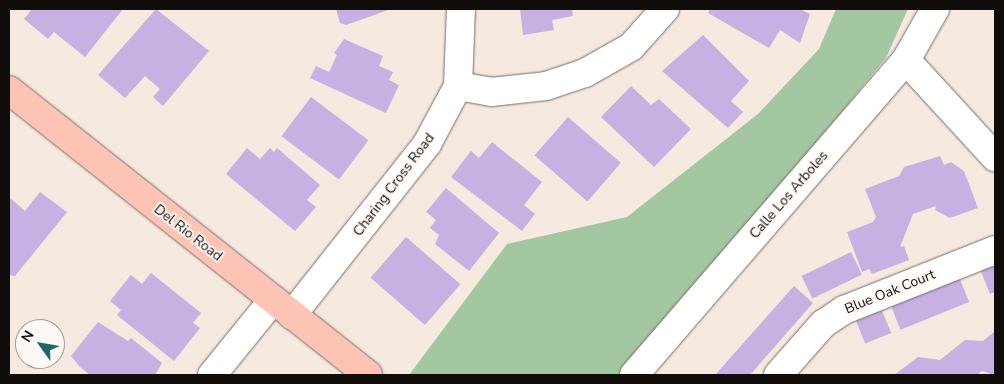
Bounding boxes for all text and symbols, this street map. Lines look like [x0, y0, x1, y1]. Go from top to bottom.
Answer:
street label: Charing Cross Road [350, 130, 438, 240]
street label: Calle Los Arboles [746, 148, 832, 242]
street label: Del Rio Road [150, 201, 226, 265]
street label: Blue Oak Court [842, 266, 938, 318]
north arrow [15, 319, 65, 369]
text: N [17, 327, 39, 346]

